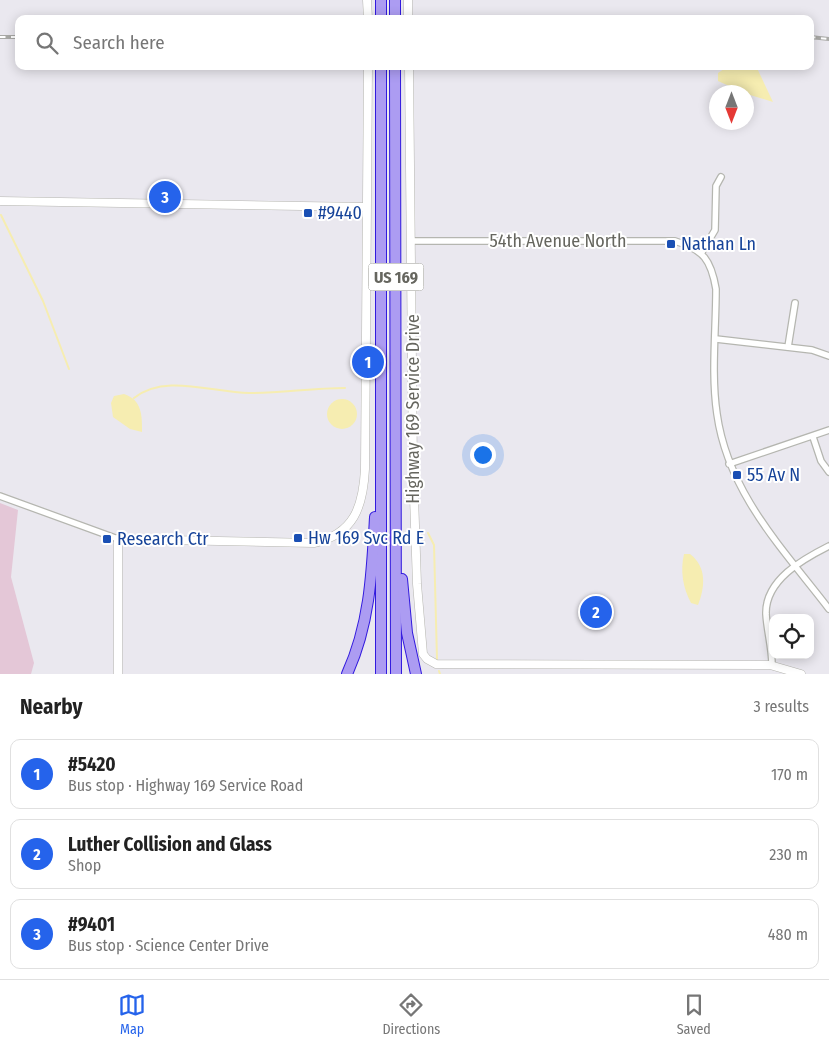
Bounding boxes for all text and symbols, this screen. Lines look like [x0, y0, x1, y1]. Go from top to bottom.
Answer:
search box [15, 15, 814, 70]
icon: search [33, 29, 61, 57]
text: Search here [73, 31, 165, 54]
north arrow [709, 85, 754, 130]
pin: 3 [149, 178, 181, 216]
place label: #9440 [318, 202, 362, 224]
marker: #9440 [302, 207, 314, 219]
street label: 54th Avenue North [490, 230, 626, 252]
place label: Nathan Ln [681, 233, 756, 255]
marker: Nathan Ln [665, 238, 677, 250]
road number: US 169 [368, 264, 424, 290]
street label: Highway 169 Service Drive [402, 314, 424, 504]
pin: 1 [352, 343, 384, 381]
your location [470, 442, 496, 468]
place label: 55 Av N [747, 464, 800, 486]
marker: 55 Av N [731, 469, 743, 481]
place label: Hw 169 Svc Rd E [308, 527, 424, 549]
place label: Research Ctr [117, 528, 209, 550]
marker: Hw 169 Svc Rd E [292, 532, 304, 544]
marker: Research Ctr [101, 533, 113, 545]
pin: 2 [580, 593, 612, 631]
map controls [769, 614, 814, 659]
button: locate [769, 614, 814, 659]
text: Nearby [20, 694, 82, 720]
text: 3 results [753, 697, 809, 716]
text: #5420 [68, 753, 116, 776]
text: 1 [34, 765, 40, 784]
text: 170 m [771, 765, 808, 784]
text: Bus stop · Highway 169 Service Road [68, 776, 303, 795]
text: Luther Collision and Glass [68, 833, 272, 856]
text: 2 [33, 845, 41, 864]
text: 230 m [769, 845, 808, 864]
text: Shop [68, 856, 101, 875]
text: #9401 [68, 913, 115, 936]
text: 3 [33, 925, 41, 944]
text: 480 m [768, 925, 808, 944]
text: Bus stop · Science Center Drive [68, 936, 269, 955]
tab: Map [118, 991, 146, 1038]
tab: Directions [382, 991, 440, 1038]
tab: Saved [677, 991, 711, 1038]

